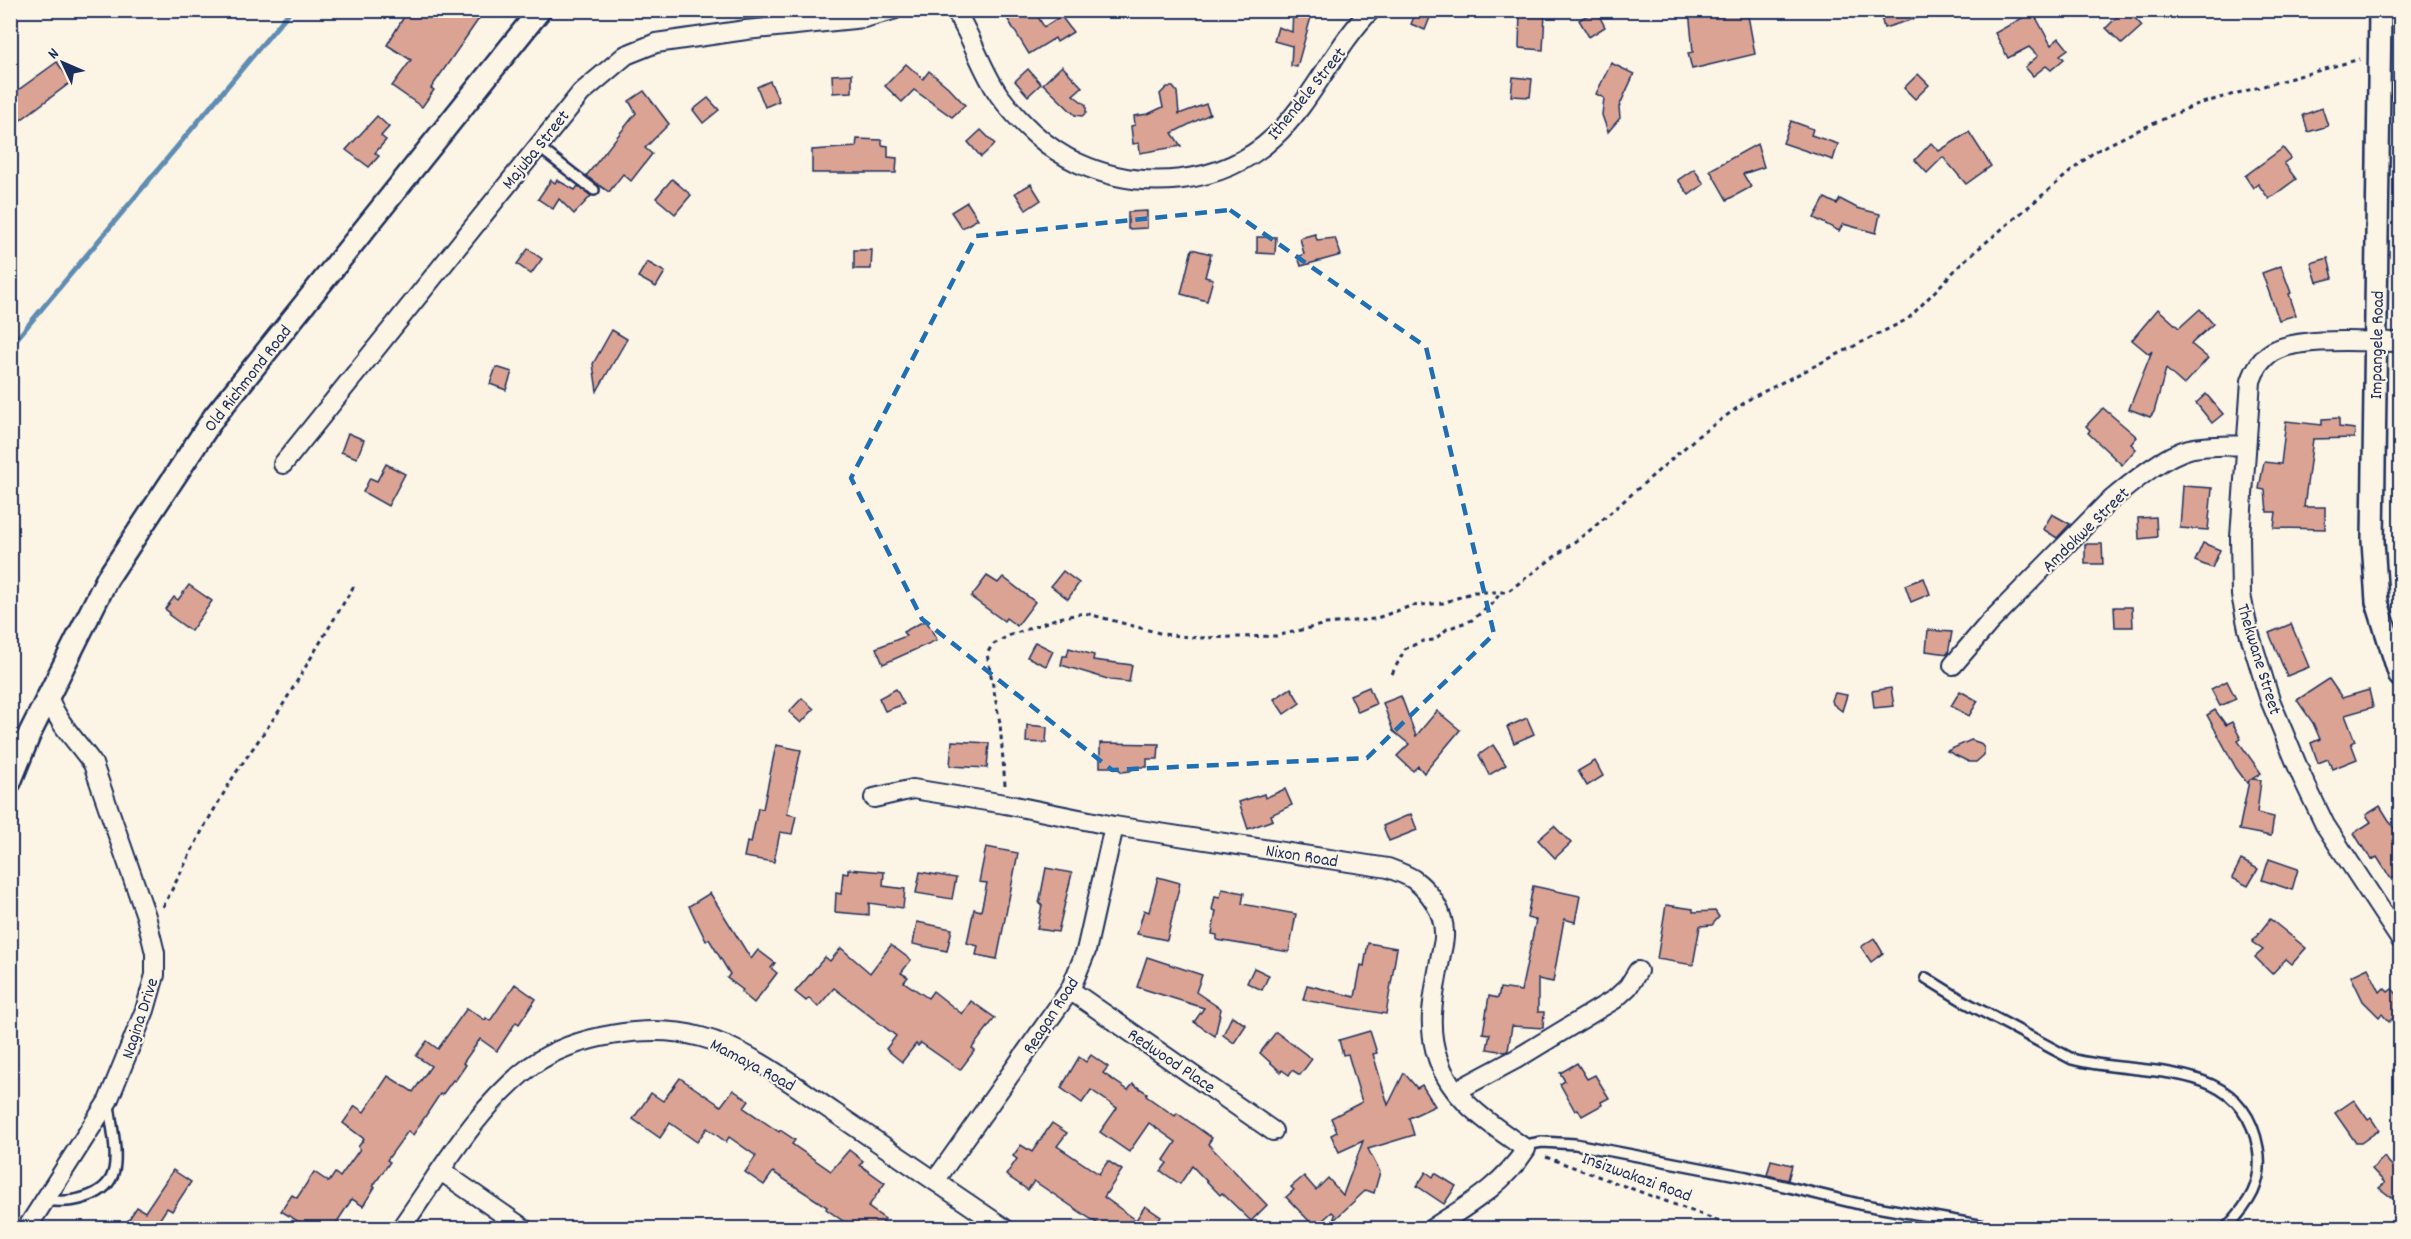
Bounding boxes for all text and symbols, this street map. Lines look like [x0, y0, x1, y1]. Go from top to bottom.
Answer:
north arrow [33, 33, 93, 93]
street label: Ithendele Street [1263, 42, 1353, 146]
text: N [43, 43, 65, 65]
street label: Majuba Street [497, 105, 577, 196]
street label: Impangele Road [2365, 290, 2392, 400]
street label: Old Richmond Road [199, 321, 299, 438]
street label: Amdokwe Street [2037, 482, 2136, 579]
street label: Thekwane Street [2229, 601, 2286, 719]
street label: Nixon Road [1264, 839, 1340, 876]
street label: Reagan Road [1018, 973, 1086, 1060]
street label: Nagina Drive [116, 975, 166, 1063]
street label: Redwood Place [1122, 1023, 1220, 1101]
street label: Mamaya Road [705, 1033, 799, 1099]
street label: Insizwakazi Road [1578, 1147, 1695, 1210]

